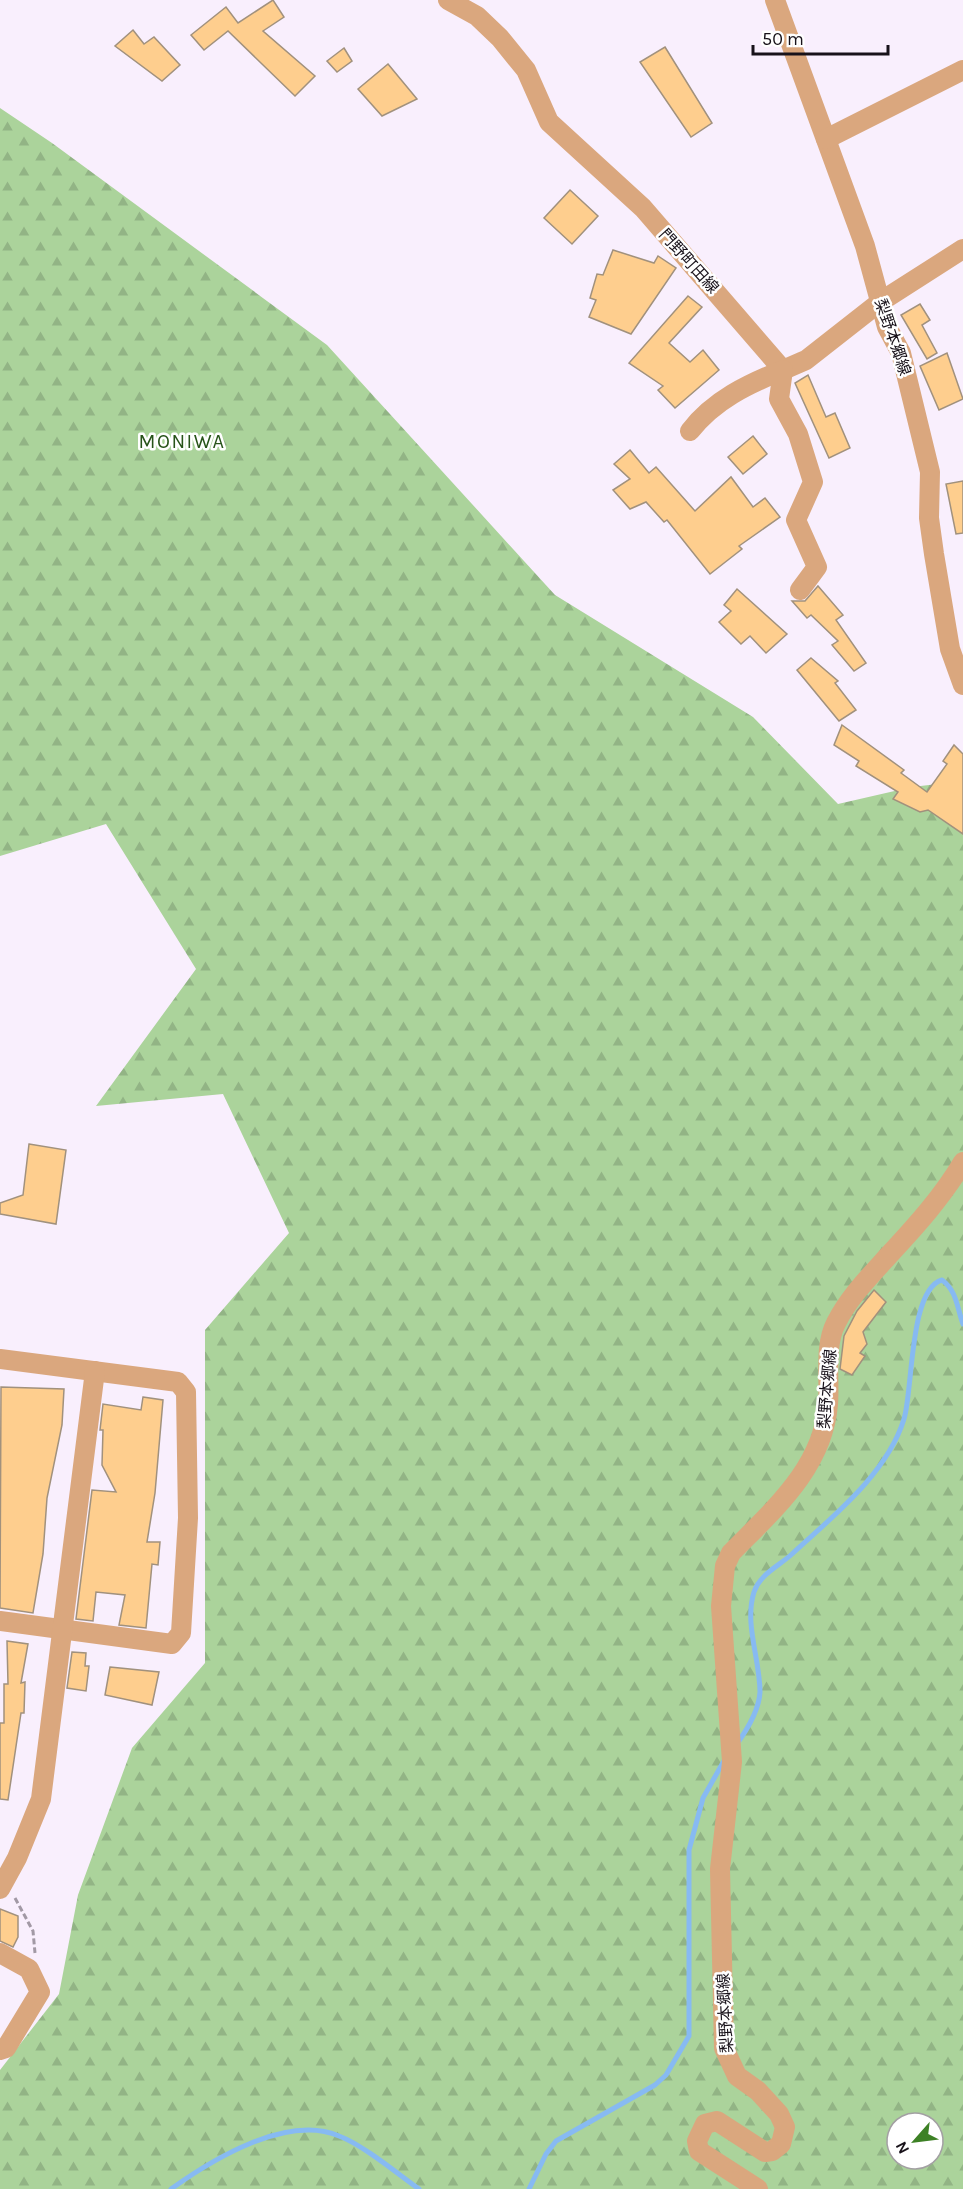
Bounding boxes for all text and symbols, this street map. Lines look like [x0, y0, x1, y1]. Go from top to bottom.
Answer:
scale bar [753, 18, 888, 56]
text: 50 m [762, 28, 804, 50]
street label: 門野町田線 [655, 225, 723, 297]
street label: 梨野本郷線 [871, 296, 915, 378]
district label: MONIWA [139, 430, 225, 453]
street label: 梨野本郷線 [814, 1348, 840, 1430]
street label: 梨野本郷線 [713, 1973, 737, 2053]
north arrow [885, 2111, 945, 2171]
text: N [891, 2138, 913, 2157]

